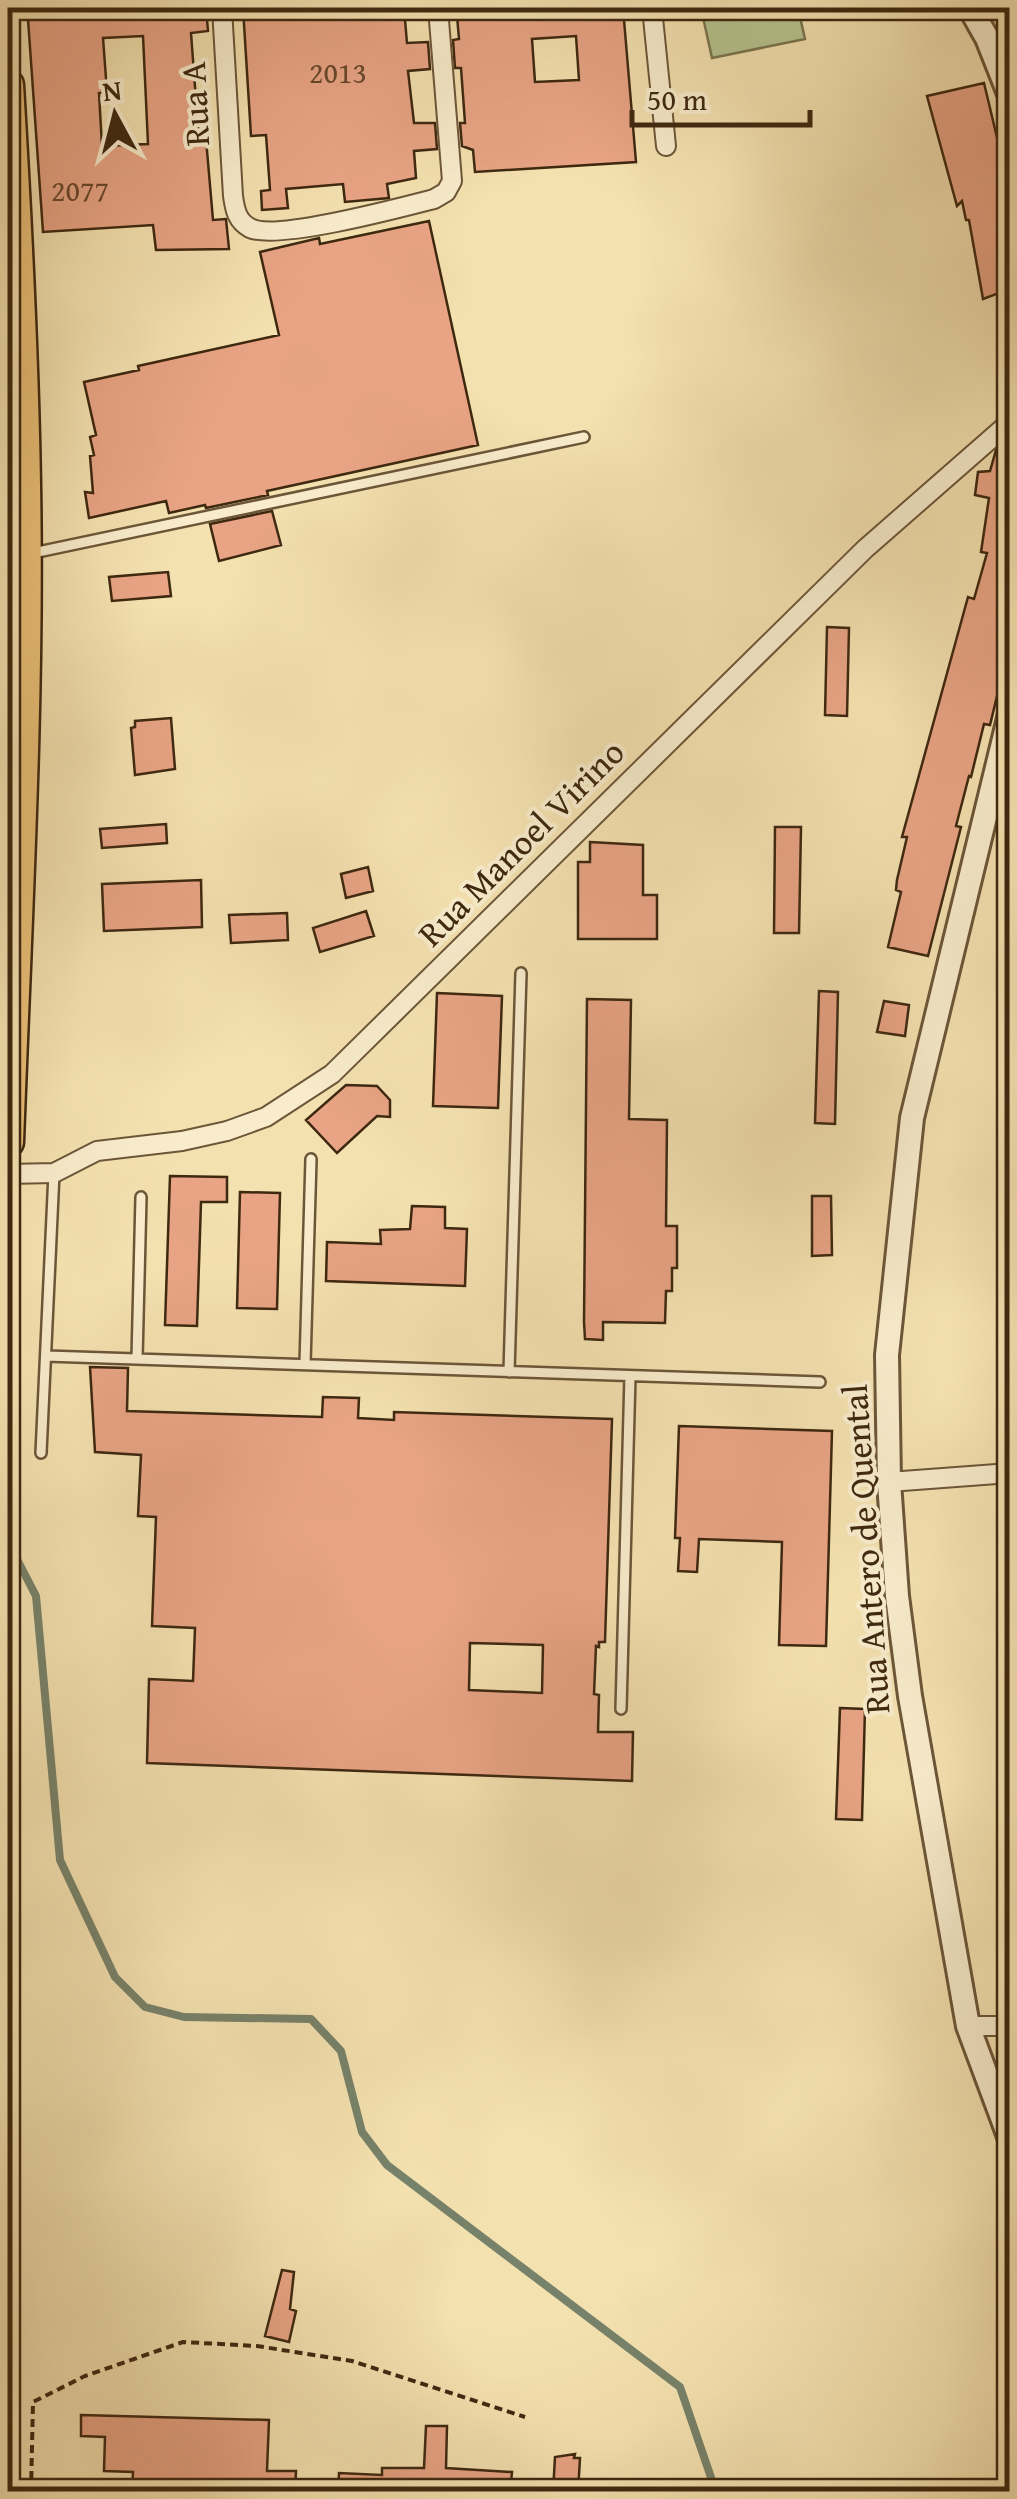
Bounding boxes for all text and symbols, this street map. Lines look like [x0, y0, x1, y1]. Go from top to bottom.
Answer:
house number: 2013 [309, 50, 367, 94]
street label: Rua A [167, 60, 222, 148]
north arrow [65, 65, 165, 165]
scale bar [632, 65, 810, 127]
text: N [100, 68, 124, 111]
text: 50 m [647, 77, 707, 121]
house number: 2077 [51, 168, 109, 212]
street label: Rua Manoel Virino [406, 728, 636, 958]
street label: Rua Antero de Quental [829, 1382, 902, 1716]

